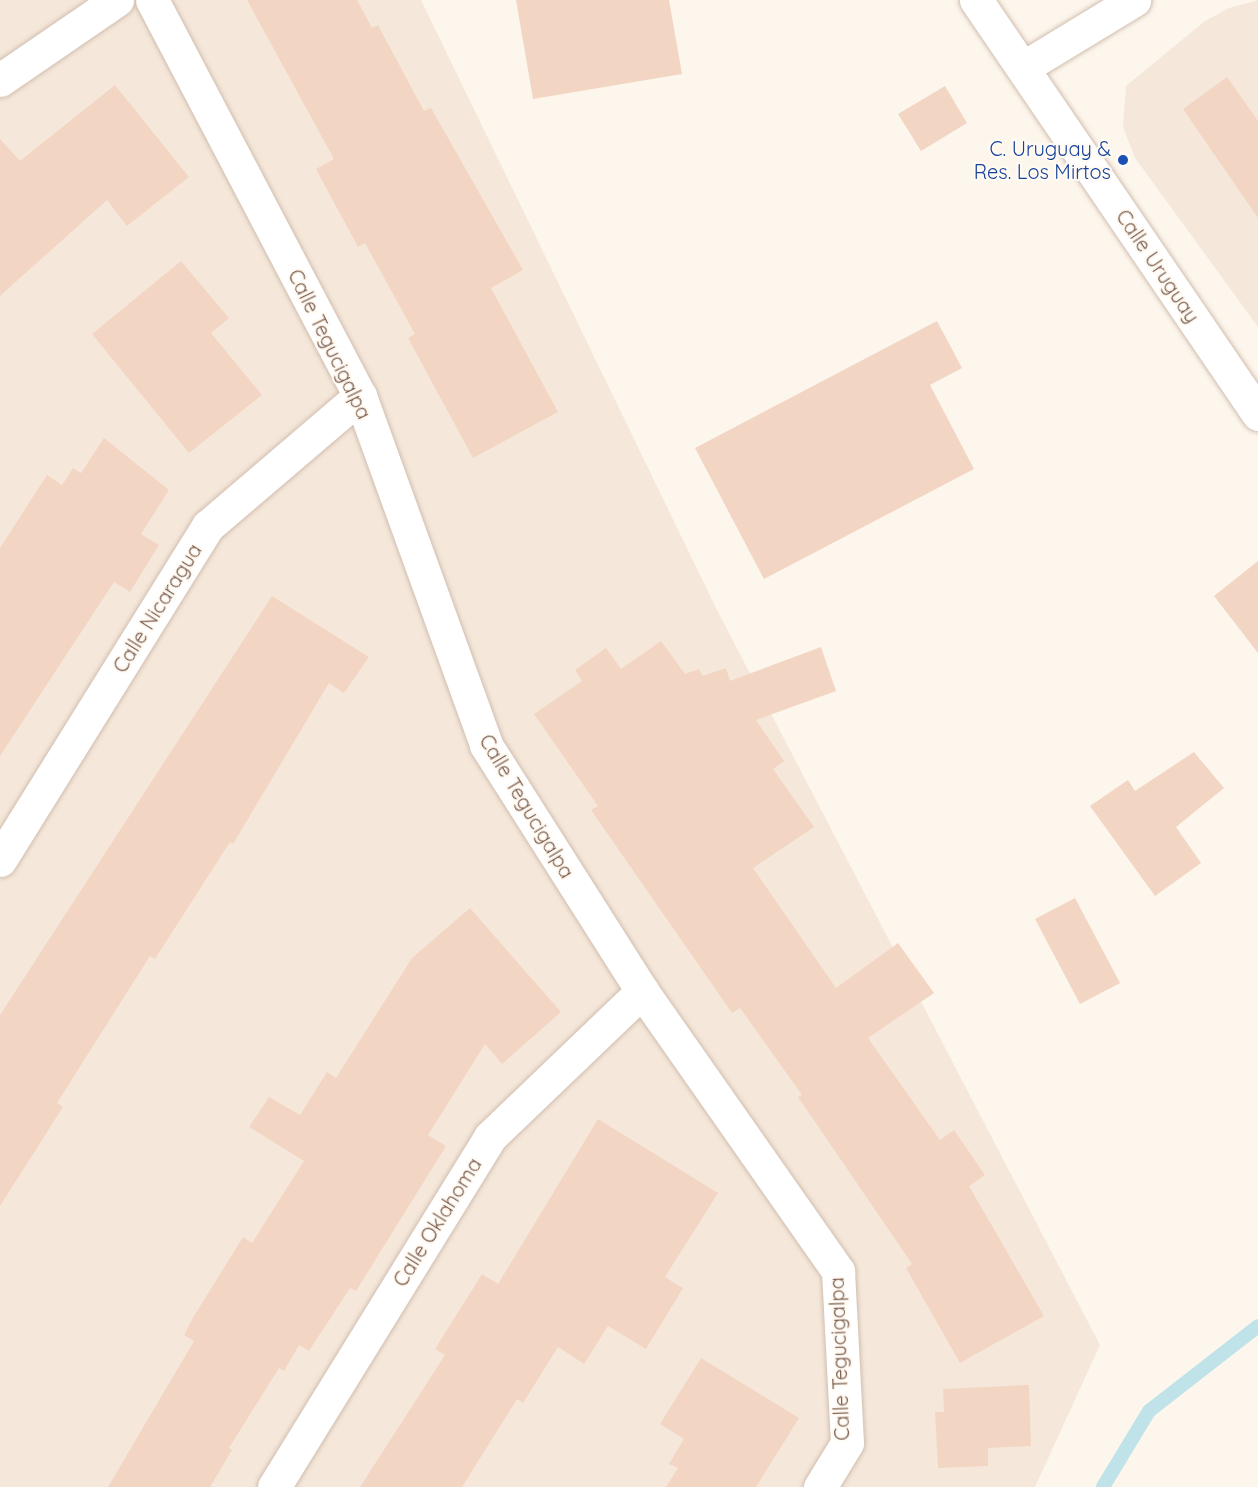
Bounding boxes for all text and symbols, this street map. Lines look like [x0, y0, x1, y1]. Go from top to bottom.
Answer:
place label: C. Uruguay & Res. Los Mirtos [974, 136, 1111, 183]
marker: C. Uruguay & Res. Los Mirtos [1116, 153, 1130, 167]
street label: Calle Uruguay [1111, 205, 1205, 327]
street label: Calle Tegucigalpa [283, 265, 377, 423]
street label: Calle Nicaragua [108, 539, 206, 677]
street label: Calle Tegucigalpa [475, 730, 579, 882]
street label: Calle Oklahoma [388, 1153, 486, 1291]
street label: Calle Tegucigalpa [824, 1277, 854, 1441]

